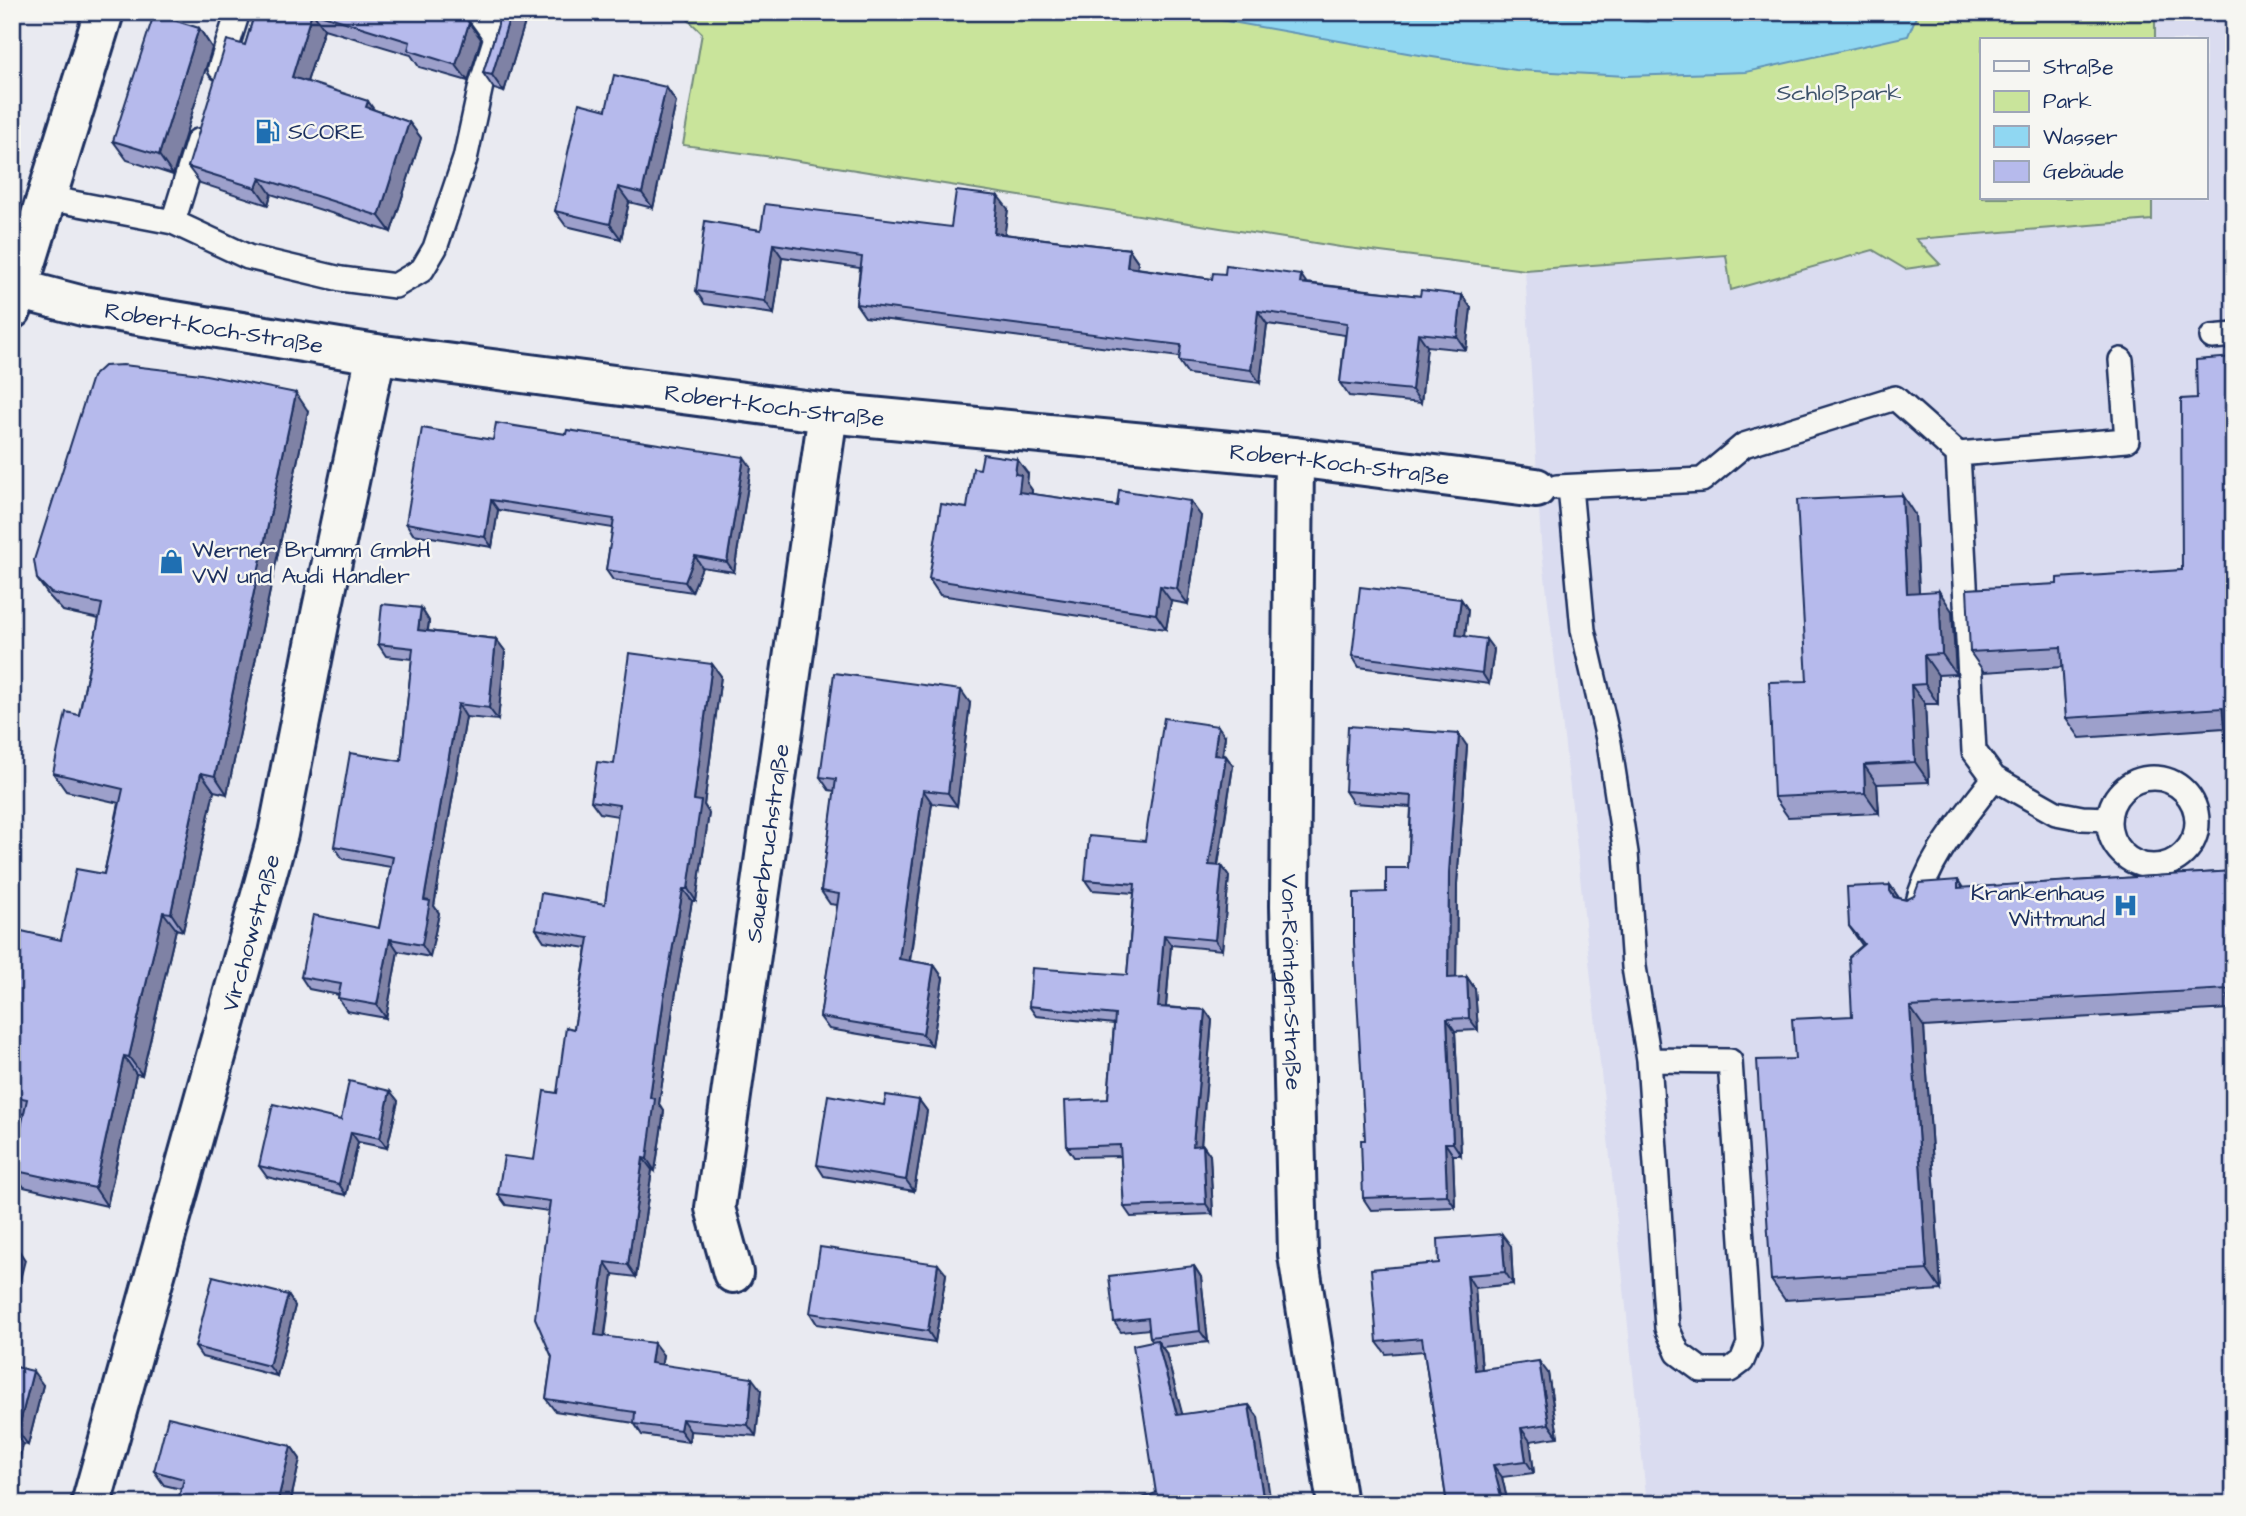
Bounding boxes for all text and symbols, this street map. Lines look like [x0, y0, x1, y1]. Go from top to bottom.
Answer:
legend [1980, 38, 2208, 200]
text: Straße [2043, 53, 2114, 82]
park label: Schloßpark [1777, 77, 1901, 109]
text: Park [2043, 87, 2092, 116]
place label: SCORE [288, 116, 365, 148]
fuel station icon: SCORE [254, 117, 282, 145]
text: Wasser [2043, 123, 2118, 152]
text: Gebäude [2043, 157, 2124, 186]
street label: Robert-Koch-Straße [102, 295, 326, 362]
street label: Robert-Koch-Straße [663, 377, 886, 435]
street label: Robert-Koch-Straße [1228, 436, 1451, 494]
place label: Werner Brumm GmbH VW und Audi Handler [192, 534, 431, 592]
shop icon: Werner Brumm GmbH VW und Audi Handler [158, 548, 186, 576]
street label: Sauerbruchstraße [738, 742, 798, 945]
street label: Virchowstraße [214, 851, 289, 1016]
street label: Von-Röntgen-Straße [1273, 874, 1309, 1091]
place label: Krankenhaus Wittmund [1971, 877, 2105, 935]
hospital icon: Krankenhaus Wittmund [2111, 891, 2139, 919]

